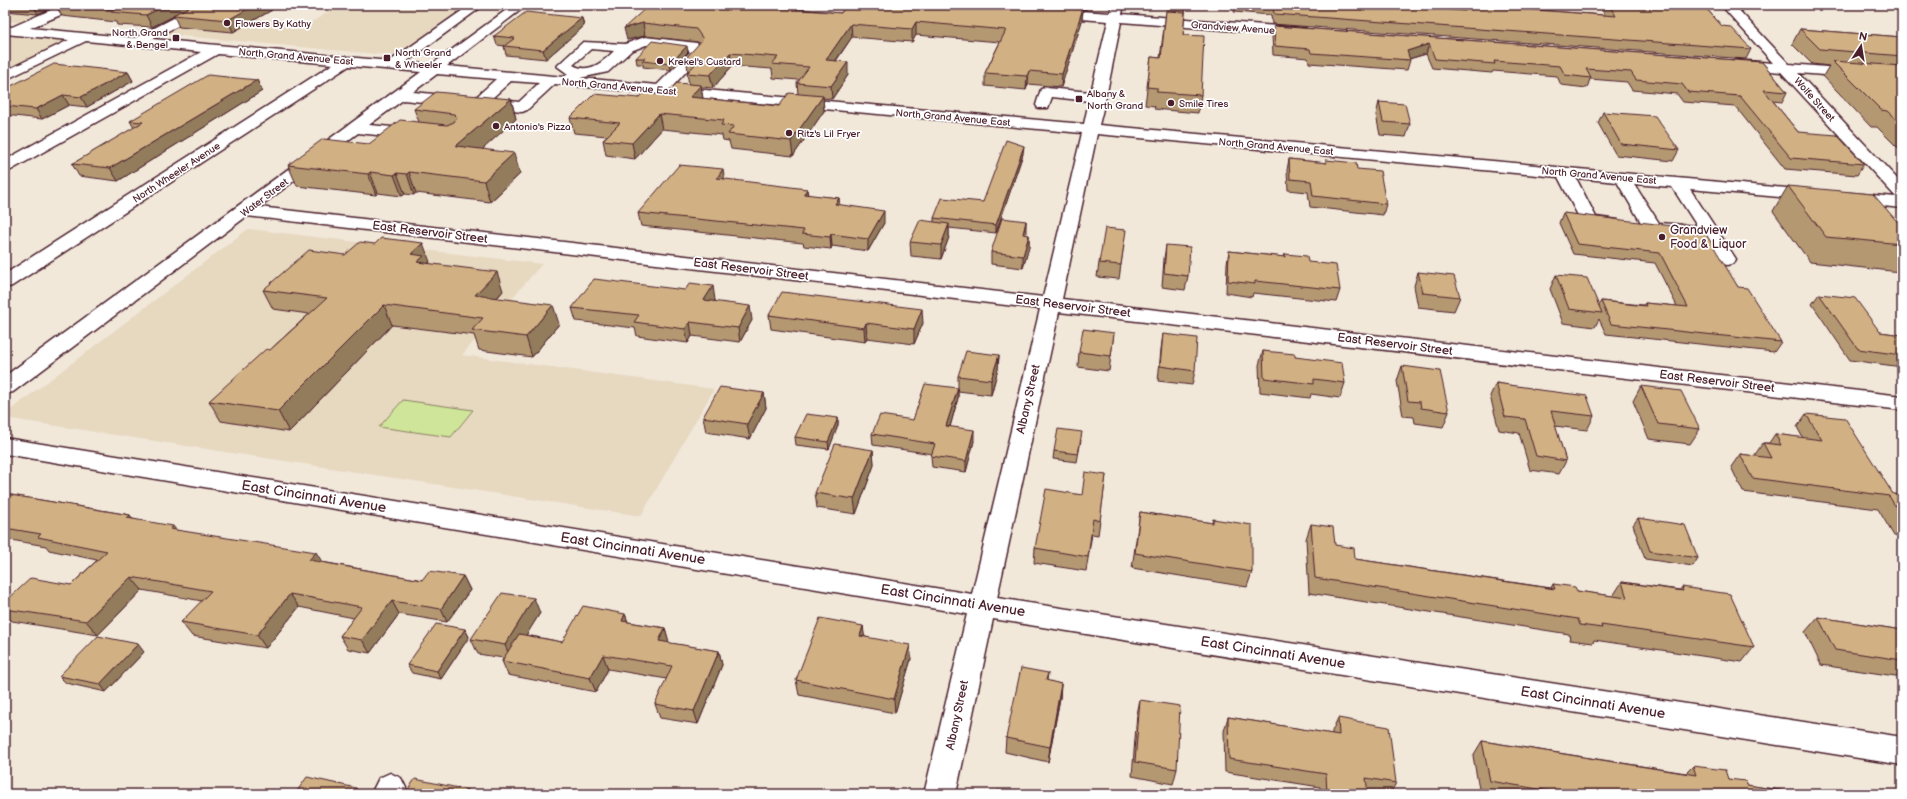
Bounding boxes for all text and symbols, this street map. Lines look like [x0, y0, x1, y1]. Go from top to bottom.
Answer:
marker: Flowers By Kathy [222, 18, 232, 28]
place label: Flowers By Kathy [235, 18, 312, 30]
street label: Grandview Avenue [1191, 19, 1275, 37]
north arrow [1841, 26, 1881, 66]
place label: North Grand & Bengel [112, 27, 168, 51]
text: N [1858, 29, 1868, 44]
marker: North Grand & Bengel [171, 33, 181, 43]
street label: North Grand Avenue East [238, 46, 354, 68]
place label: North Grand & Wheeler [395, 47, 451, 71]
marker: North Grand & Wheeler [382, 53, 392, 63]
marker: Krekel's Custard [655, 56, 665, 66]
place label: Krekel's Custard [668, 56, 741, 68]
street label: Wolfe Street [1791, 75, 1837, 124]
street label: North Grand Avenue East [561, 76, 677, 98]
place label: Albany & North Grand [1087, 88, 1143, 112]
marker: Albany & North Grand [1074, 94, 1084, 104]
marker: Smile Tires [1166, 98, 1176, 108]
place label: Smile Tires [1179, 98, 1228, 110]
street label: North Grand Avenue East [895, 107, 1011, 129]
marker: Antonio's Pizza [491, 121, 501, 131]
place label: Antonio's Pizza [504, 121, 571, 133]
marker: Ritz's Lil Fryer [784, 128, 794, 138]
place label: Ritz's Lil Fryer [797, 128, 860, 140]
street label: North Grand Avenue East [1218, 136, 1334, 158]
street label: North Wheeler Avenue [131, 140, 223, 206]
street label: North Grand Avenue East [1541, 165, 1657, 187]
street label: Water Street [238, 176, 291, 220]
street label: East Reservoir Street [371, 218, 489, 247]
place label: Grandview Food & Liquor [1670, 223, 1747, 252]
marker: Grandview Food & Liquor [1657, 232, 1667, 242]
street label: East Reservoir Street [692, 255, 810, 284]
street label: East Reservoir Street [1014, 292, 1132, 321]
street label: East Reservoir Street [1336, 330, 1454, 359]
street label: Albany Street [1013, 363, 1044, 435]
street label: East Reservoir Street [1658, 367, 1776, 396]
street label: East Cincinnati Avenue [240, 477, 387, 516]
street label: East Cincinnati Avenue [559, 529, 706, 568]
street label: East Cincinnati Avenue [879, 581, 1026, 620]
street label: East Cincinnati Avenue [1199, 633, 1346, 672]
street label: Albany Street [943, 679, 972, 751]
street label: East Cincinnati Avenue [1519, 683, 1666, 722]

